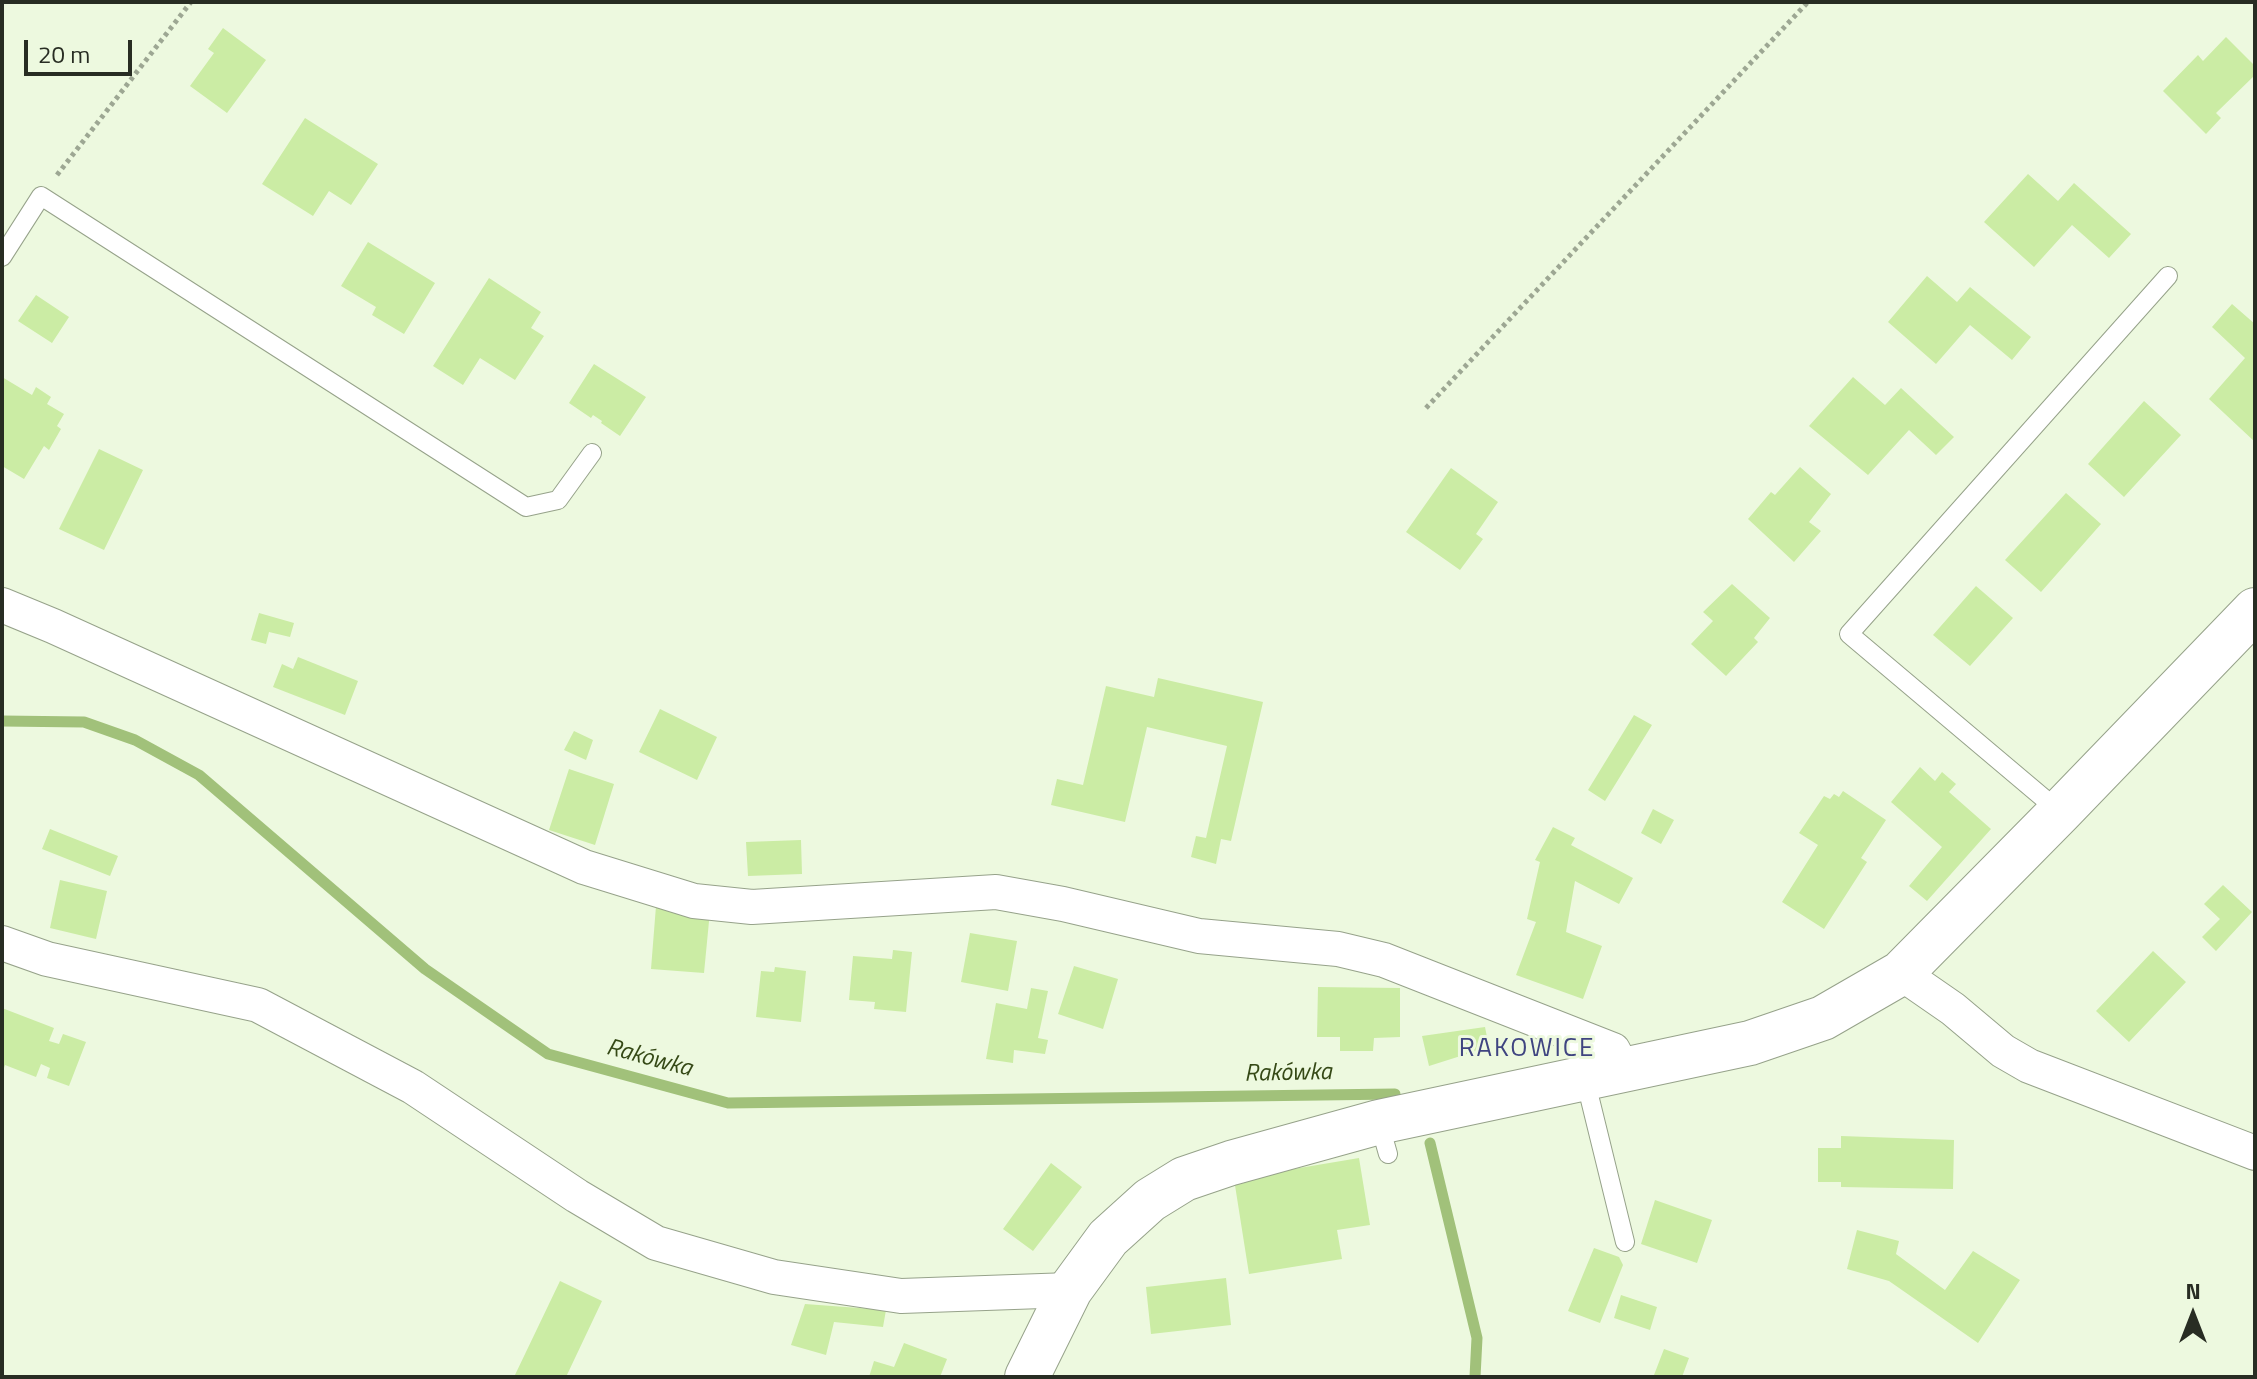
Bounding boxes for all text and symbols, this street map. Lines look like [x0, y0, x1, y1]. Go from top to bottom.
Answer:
scale bar [28, 24, 136, 74]
text: 20 m [38, 36, 90, 72]
water label: Rakówka [603, 1034, 695, 1084]
district label: RAKOWICE [1459, 1034, 1595, 1066]
water label: Rakówka [1244, 1059, 1332, 1089]
text: N [2185, 1274, 2201, 1308]
north arrow [2153, 1275, 2233, 1355]

